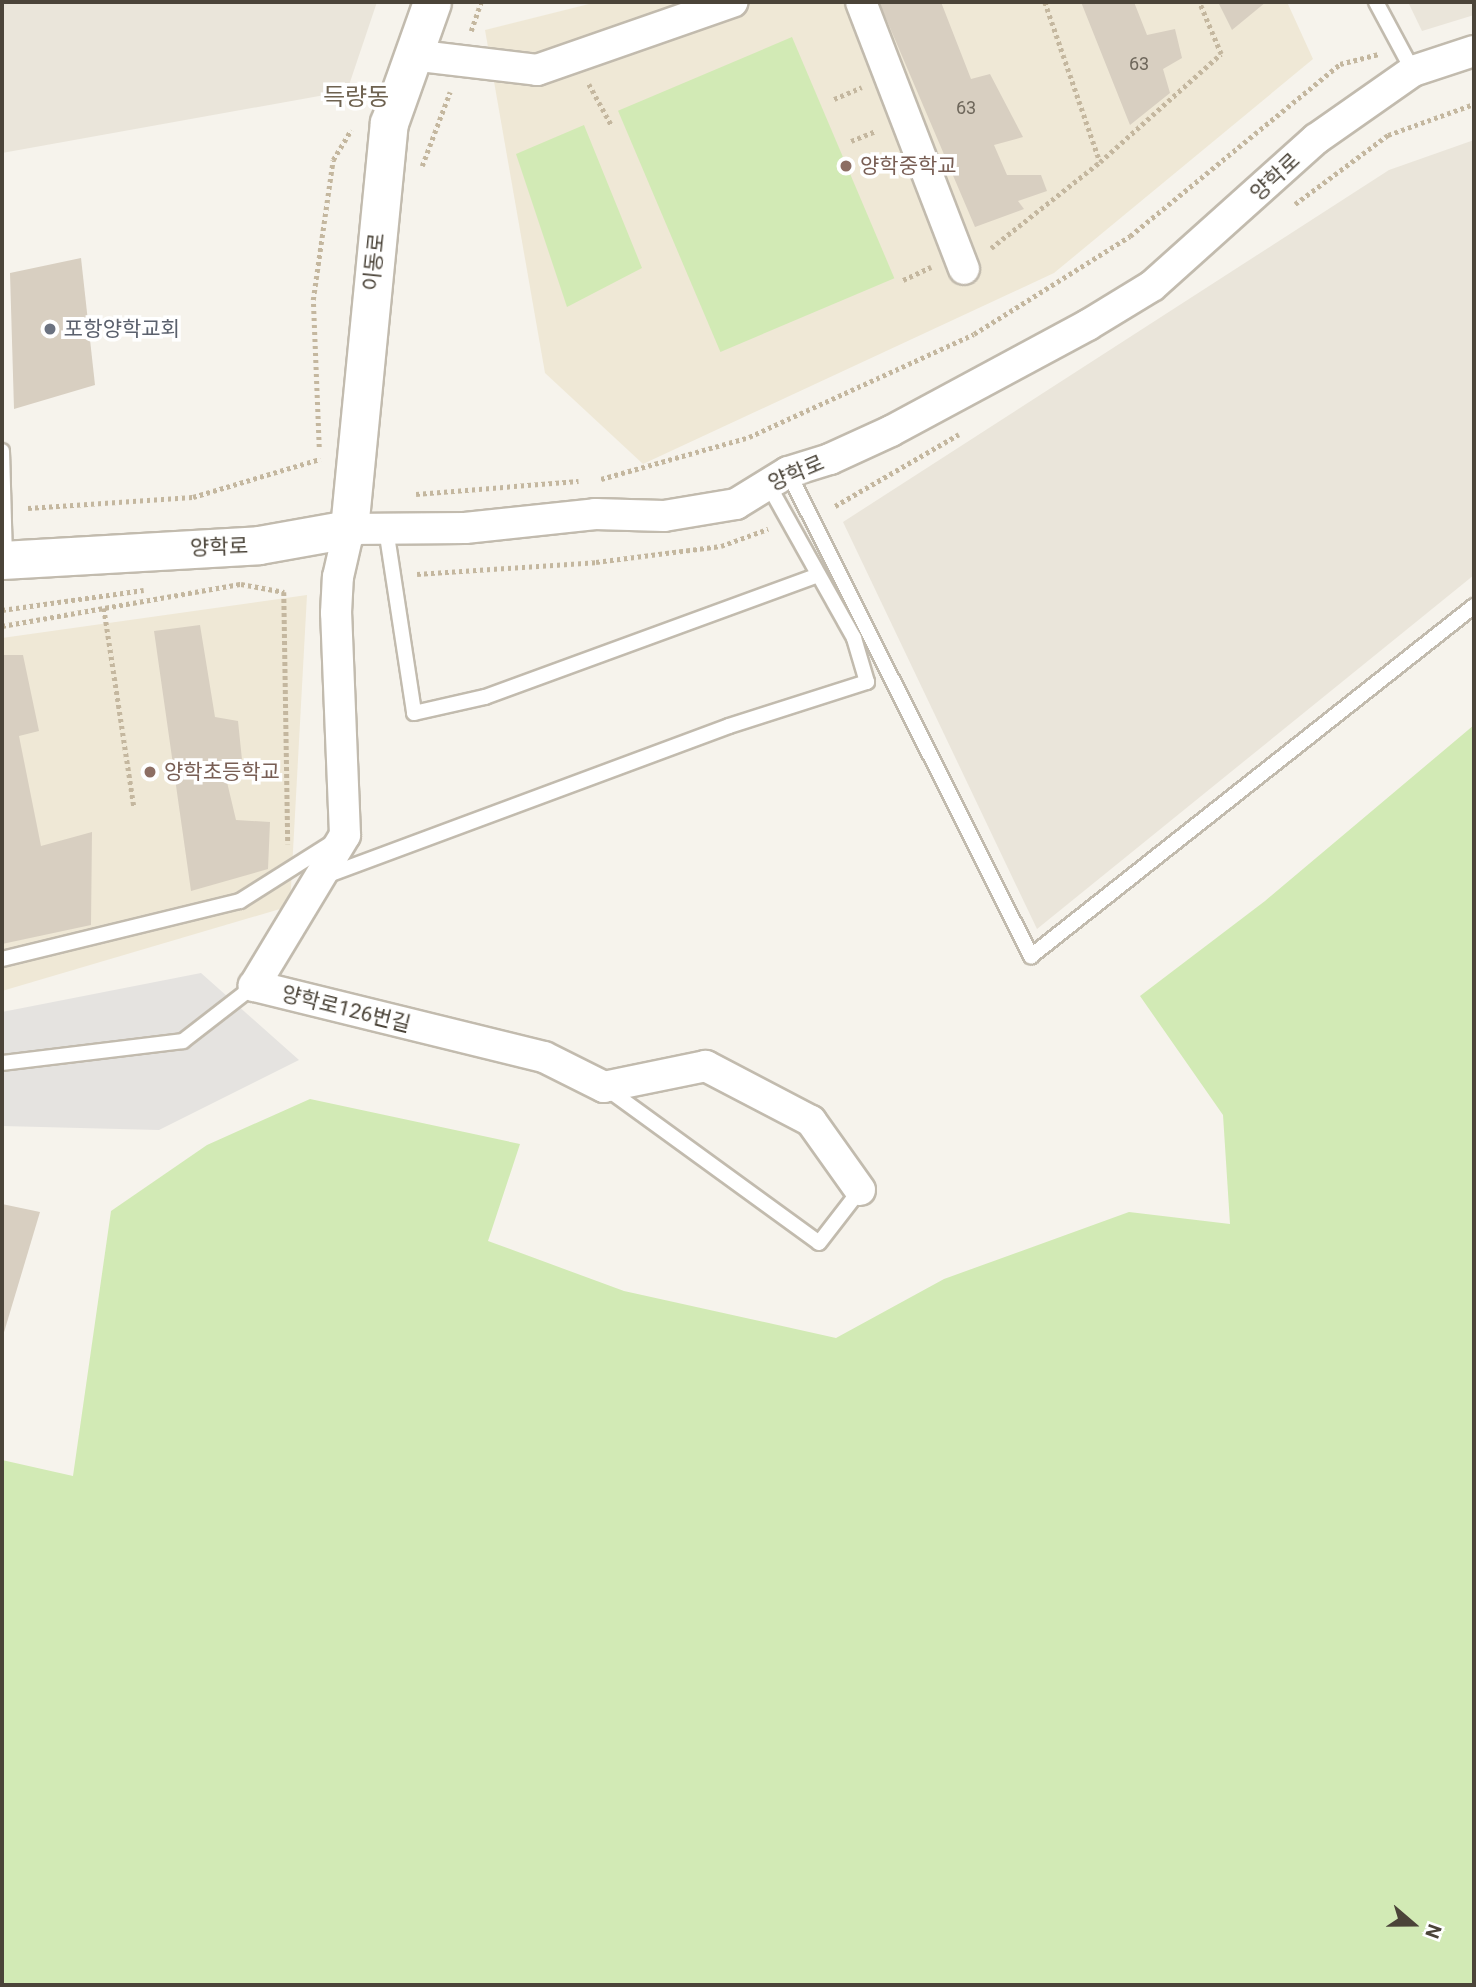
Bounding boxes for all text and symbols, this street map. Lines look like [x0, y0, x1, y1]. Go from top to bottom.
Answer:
house number: 63 [1129, 53, 1149, 75]
district label: 득량동 [323, 84, 389, 112]
house number: 63 [956, 97, 976, 119]
street label: 양학로 [1245, 148, 1305, 206]
place label: 양학중학교 [860, 153, 957, 179]
marker: 양학중학교 [838, 158, 854, 174]
street label: 이동로 [358, 232, 390, 292]
place label: 포항양학교회 [64, 316, 180, 342]
marker: 포항양학교회 [42, 321, 58, 337]
street label: 양학로 [764, 450, 828, 496]
street label: 양학로 [190, 533, 248, 561]
place label: 양학초등학교 [164, 759, 280, 785]
marker: 양학초등학교 [142, 764, 158, 780]
street label: 양학로126번길 [279, 981, 413, 1037]
north arrow [1378, 1889, 1448, 1959]
text: N [1420, 1921, 1446, 1942]

